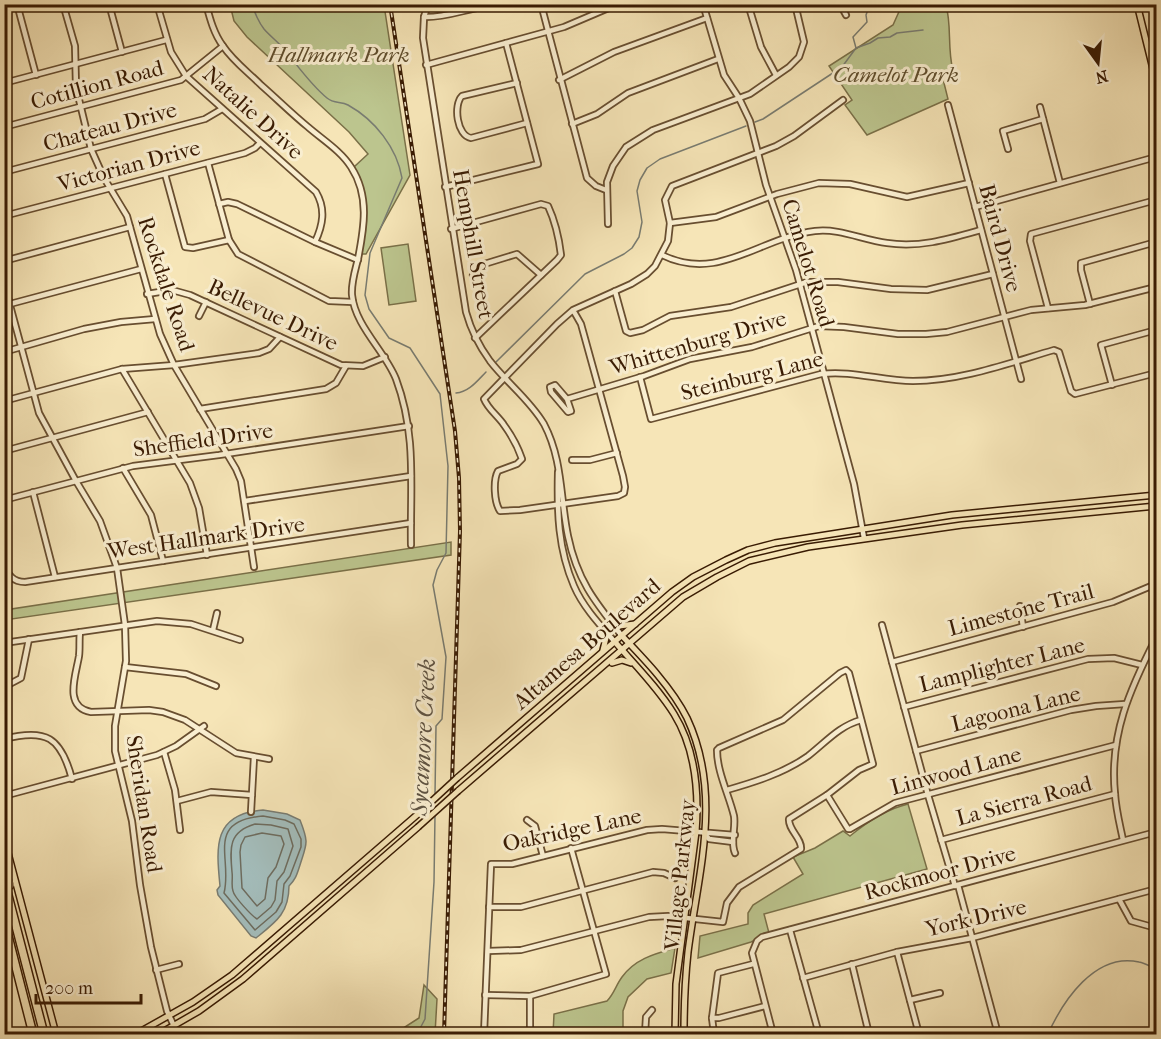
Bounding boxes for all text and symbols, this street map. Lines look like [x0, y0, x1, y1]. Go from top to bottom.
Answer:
north arrow [1068, 33, 1128, 93]
park label: Hallmark Park [267, 42, 410, 68]
street label: Cotillion Road [28, 55, 167, 115]
street label: Natalie Drive [197, 61, 309, 165]
park label: Camelot Park [833, 62, 959, 88]
text: N [1093, 66, 1110, 88]
street label: Chateau Drive [40, 97, 180, 157]
street label: Victorian Drive [54, 134, 203, 198]
street label: Hemphill Street [447, 167, 499, 321]
street label: Baird Drive [973, 181, 1027, 295]
street label: Camelot Road [776, 196, 840, 331]
street label: Rockdale Road [132, 213, 200, 356]
street label: Bellevue Drive [204, 274, 342, 357]
street label: Whittenburg Drive [606, 305, 790, 381]
street label: Steinburg Lane [678, 346, 826, 406]
street label: Sheffield Drive [131, 417, 275, 463]
street label: West Hallmark Drive [105, 511, 306, 565]
street label: Altamesa Boulevard [507, 572, 667, 716]
street label: Limestone Trail [945, 578, 1097, 642]
street label: Lamplighter Lane [916, 632, 1088, 698]
water label: Sycamore Creek [405, 658, 441, 817]
street label: Lagoona Lane [949, 680, 1083, 738]
street label: Sheridan Road [120, 733, 168, 876]
street label: Linwood Lane [888, 741, 1024, 801]
street label: La Sierra Road [953, 770, 1096, 832]
street label: Village Parkway [659, 797, 701, 953]
street label: Oakridge Lane [500, 803, 644, 857]
street label: Rockmoor Drive [861, 840, 1019, 906]
street label: York Drive [922, 894, 1029, 942]
scale bar [36, 967, 141, 1005]
text: 200 m [45, 978, 93, 999]

